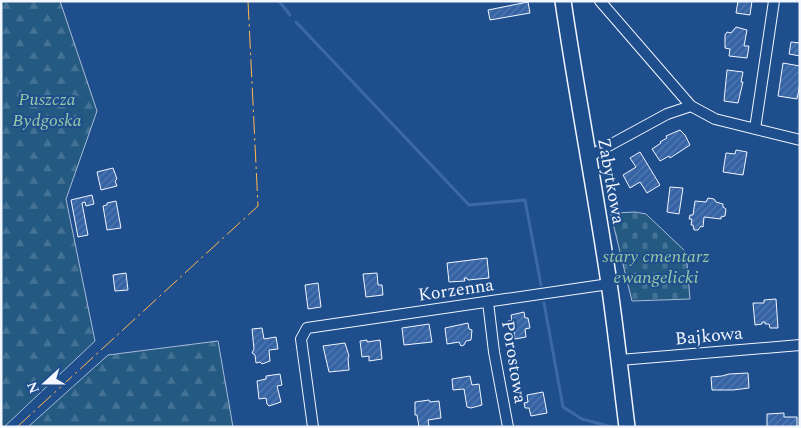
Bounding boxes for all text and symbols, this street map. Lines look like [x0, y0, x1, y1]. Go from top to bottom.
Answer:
park label: Puszcza Bydgoska [12, 86, 82, 134]
street label: Zabytkowa [590, 136, 632, 226]
park label: stary cmentarz ewangelicki [603, 243, 709, 291]
street label: Korzenna [416, 271, 496, 309]
street label: Porostowa [494, 319, 534, 406]
street label: Bajkowa [674, 320, 744, 352]
north arrow [20, 358, 70, 408]
text: N [21, 378, 45, 397]

